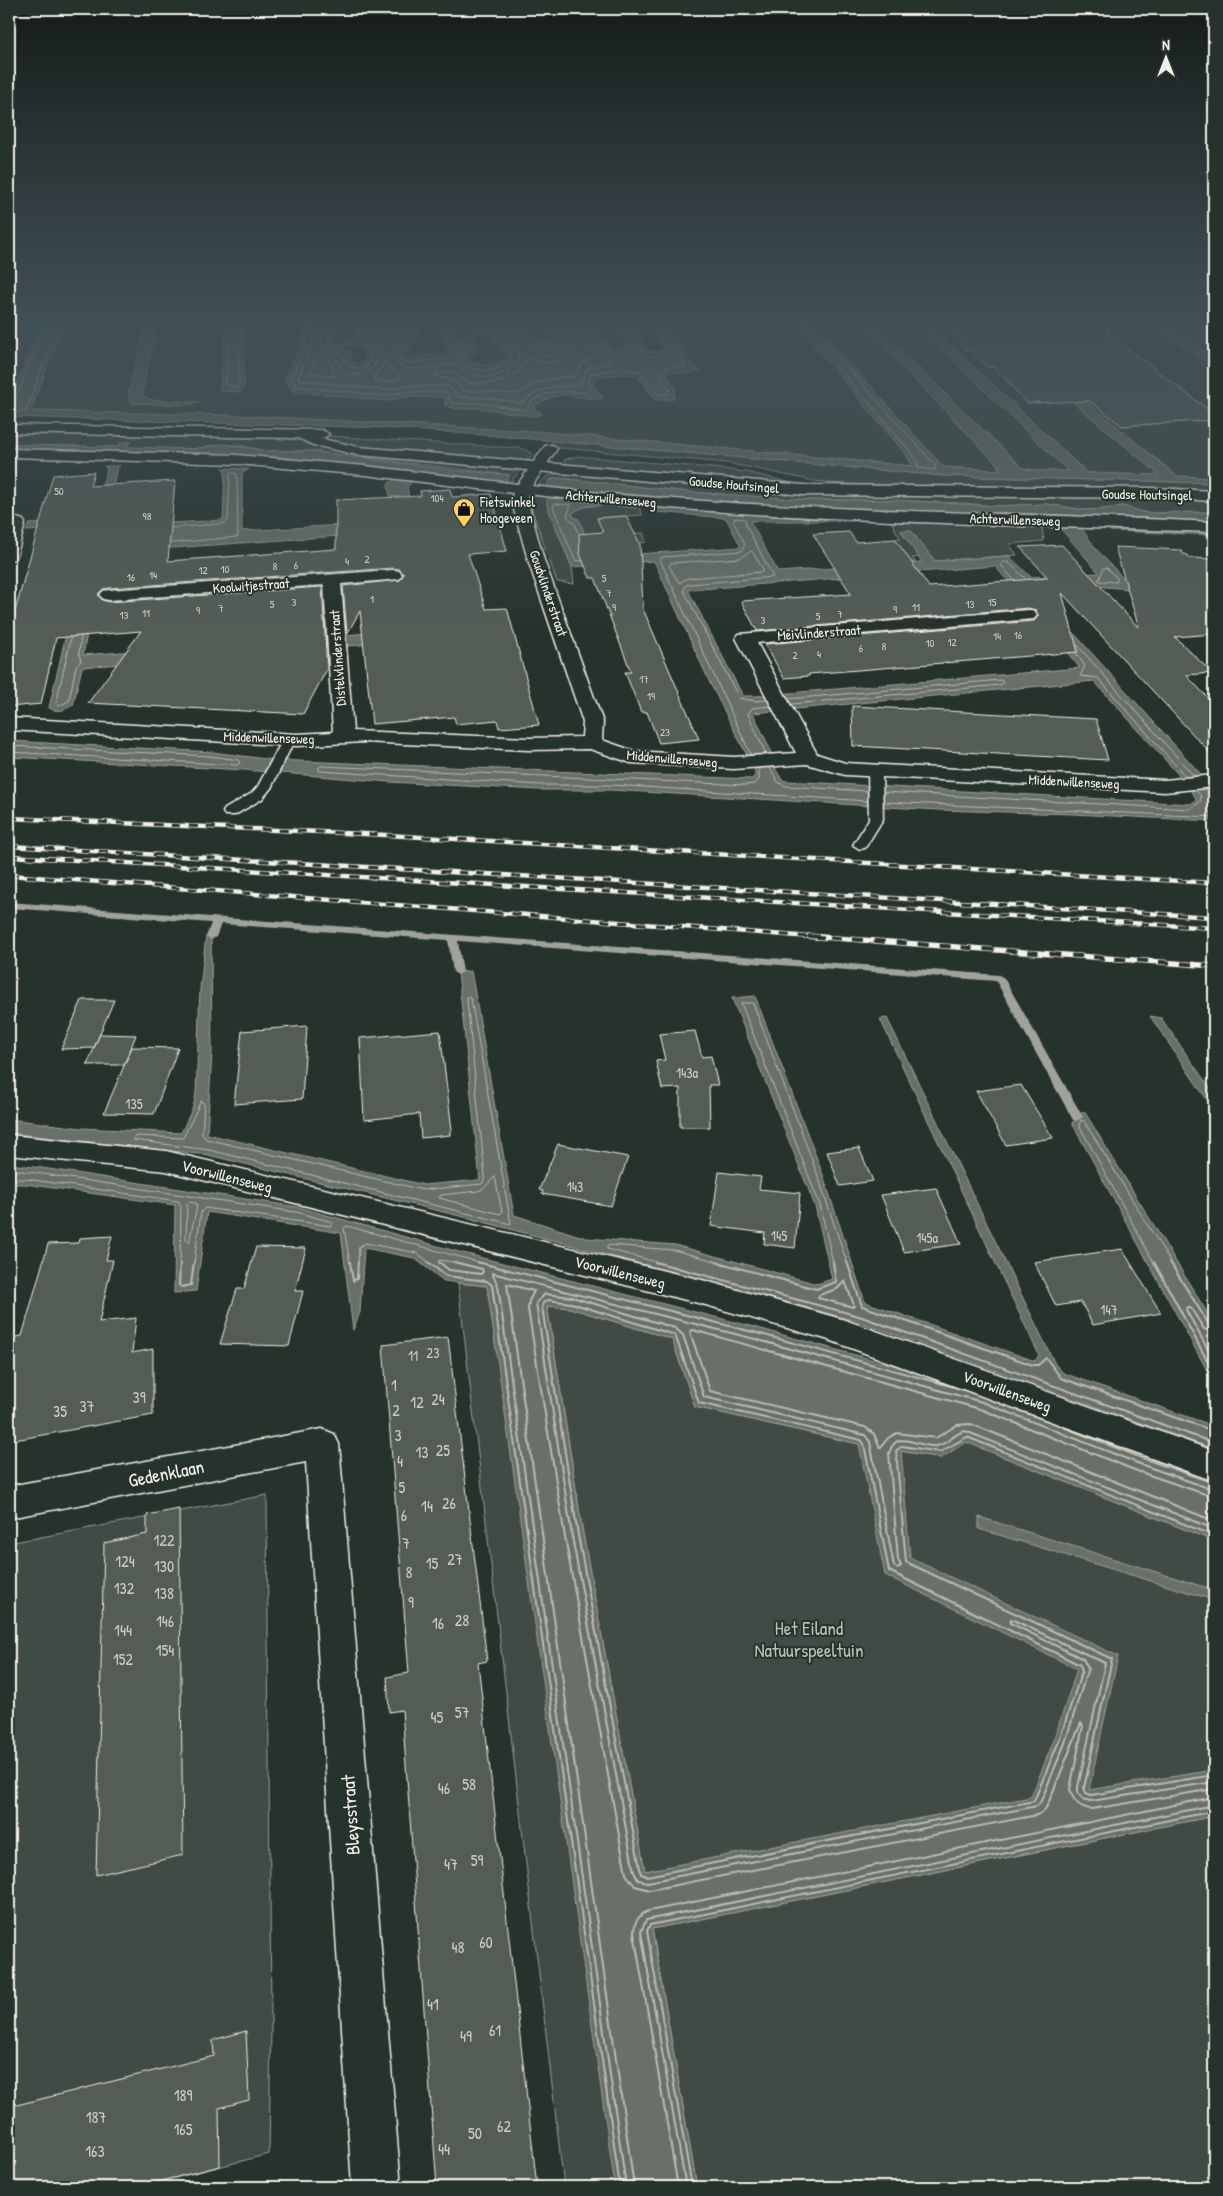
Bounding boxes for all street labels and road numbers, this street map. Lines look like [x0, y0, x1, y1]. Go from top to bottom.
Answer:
street label: Goudse Houtsingel [688, 471, 780, 498]
street label: Goudse Houtsingel [1102, 484, 1193, 505]
street label: Achterwillenseweg [565, 485, 657, 512]
street label: Achterwillenseweg [969, 508, 1061, 531]
street label: Goudvlinderstraat [525, 547, 573, 639]
street label: Koolwitjestraat [212, 573, 290, 598]
street label: Distelvlinderstraat [324, 609, 350, 706]
street label: Meivlinderstraat [777, 620, 862, 644]
street label: Middenwillenseweg [223, 726, 315, 749]
street label: Middenwillenseweg [626, 745, 718, 772]
street label: Middenwillenseweg [1028, 769, 1120, 794]
street label: Voorwillenseweg [179, 1154, 275, 1198]
street label: Voorwillenseweg [572, 1250, 668, 1294]
street label: Voorwillenseweg [960, 1365, 1054, 1417]
street label: Gedenklaan [126, 1453, 206, 1493]
street label: Bleysstraat [334, 1774, 366, 1856]

